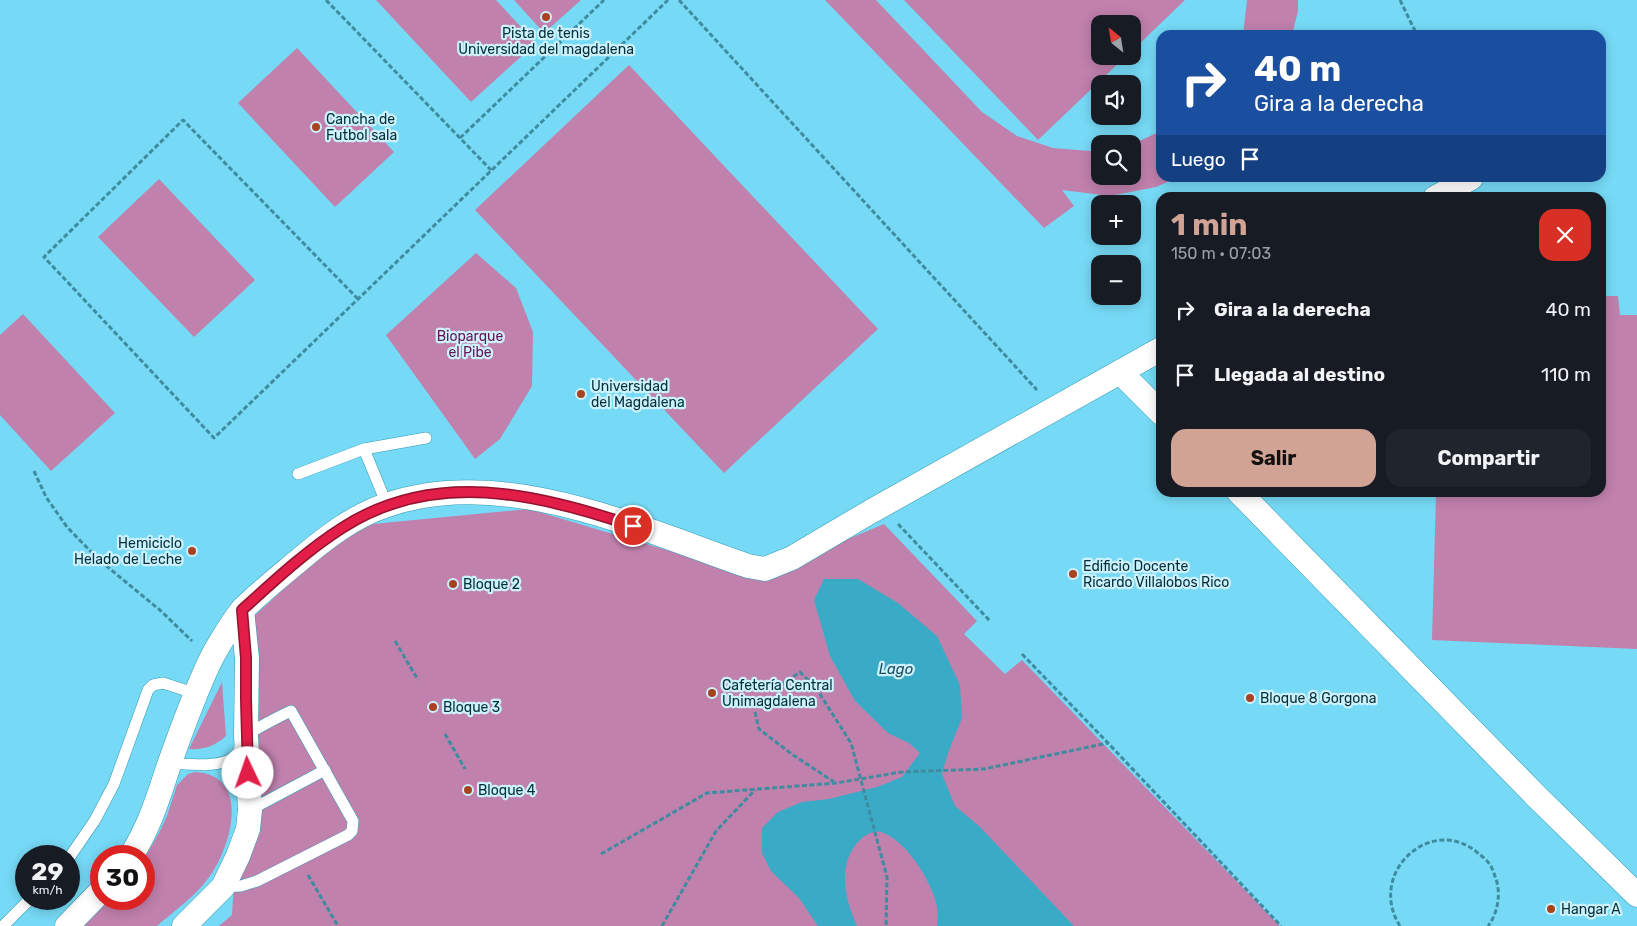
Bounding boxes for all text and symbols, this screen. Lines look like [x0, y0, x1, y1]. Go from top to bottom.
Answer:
marker: Pista de tenis Universidad del magdalena [540, 11, 552, 23]
north arrow [1091, 15, 1141, 65]
map controls [1091, 15, 1141, 305]
place label: Pista de tenis Universidad del magdalena [458, 25, 634, 58]
text: 40 m [1254, 48, 1341, 90]
icon: right [1171, 50, 1236, 115]
button: sound [1091, 75, 1141, 125]
text: Gira a la derecha [1254, 90, 1424, 117]
place label: Cancha de Futbol sala [326, 111, 397, 144]
marker: Cancha de Futbol sala [310, 121, 322, 133]
button: search [1091, 135, 1141, 185]
icon: arrive [1236, 145, 1264, 173]
text: Luego [1171, 148, 1226, 171]
button: + [1091, 195, 1141, 245]
text: 1 min [1171, 207, 1248, 243]
button: close [1539, 209, 1591, 261]
text: 150 m · 07:03 [1171, 244, 1271, 263]
button: − [1091, 255, 1141, 305]
icon: right [1171, 296, 1199, 324]
text: Gira a la derecha [1214, 298, 1371, 321]
text: 40 m [1546, 298, 1591, 321]
park label: Bioparque el Pibe [437, 328, 503, 361]
icon: arrive [1171, 361, 1199, 389]
text: Llegada al destino [1214, 363, 1385, 386]
text: 110 m [1541, 363, 1591, 386]
place label: Universidad del Magdalena [591, 378, 685, 411]
marker: Universidad del Magdalena [575, 388, 587, 400]
button: Salir [1171, 429, 1376, 487]
button: Compartir [1386, 429, 1591, 487]
pin [612, 505, 654, 547]
icon: arrive [619, 512, 647, 540]
place label: Hemiciclo Helado de Leche [74, 535, 182, 568]
marker: Hemiciclo Helado de Leche [186, 545, 198, 557]
place label: Edificio Docente Ricardo Villalobos Rico [1083, 558, 1229, 591]
marker: Edificio Docente Ricardo Villalobos Rico [1067, 568, 1079, 580]
place label: Bloque 2 [463, 576, 520, 593]
marker: Bloque 2 [447, 578, 459, 590]
water label: Lago [879, 660, 914, 678]
place label: Cafetería Central Unimagdalena [722, 677, 833, 710]
marker: Cafetería Central Unimagdalena [706, 687, 718, 699]
place label: Bloque 8 Gorgona [1260, 690, 1377, 707]
marker: Bloque 8 Gorgona [1244, 692, 1256, 704]
place label: Bloque 3 [443, 699, 500, 716]
marker: Bloque 3 [427, 701, 439, 713]
position arrow [221, 746, 273, 798]
place label: Bloque 4 [478, 782, 536, 799]
marker: Bloque 4 [462, 784, 474, 796]
speed limit sign: 30 [90, 845, 155, 910]
text: 29 [31, 857, 64, 886]
text: km/h [33, 883, 62, 897]
place label: Hangar A [1561, 901, 1621, 918]
marker: Hangar A [1545, 903, 1557, 915]

